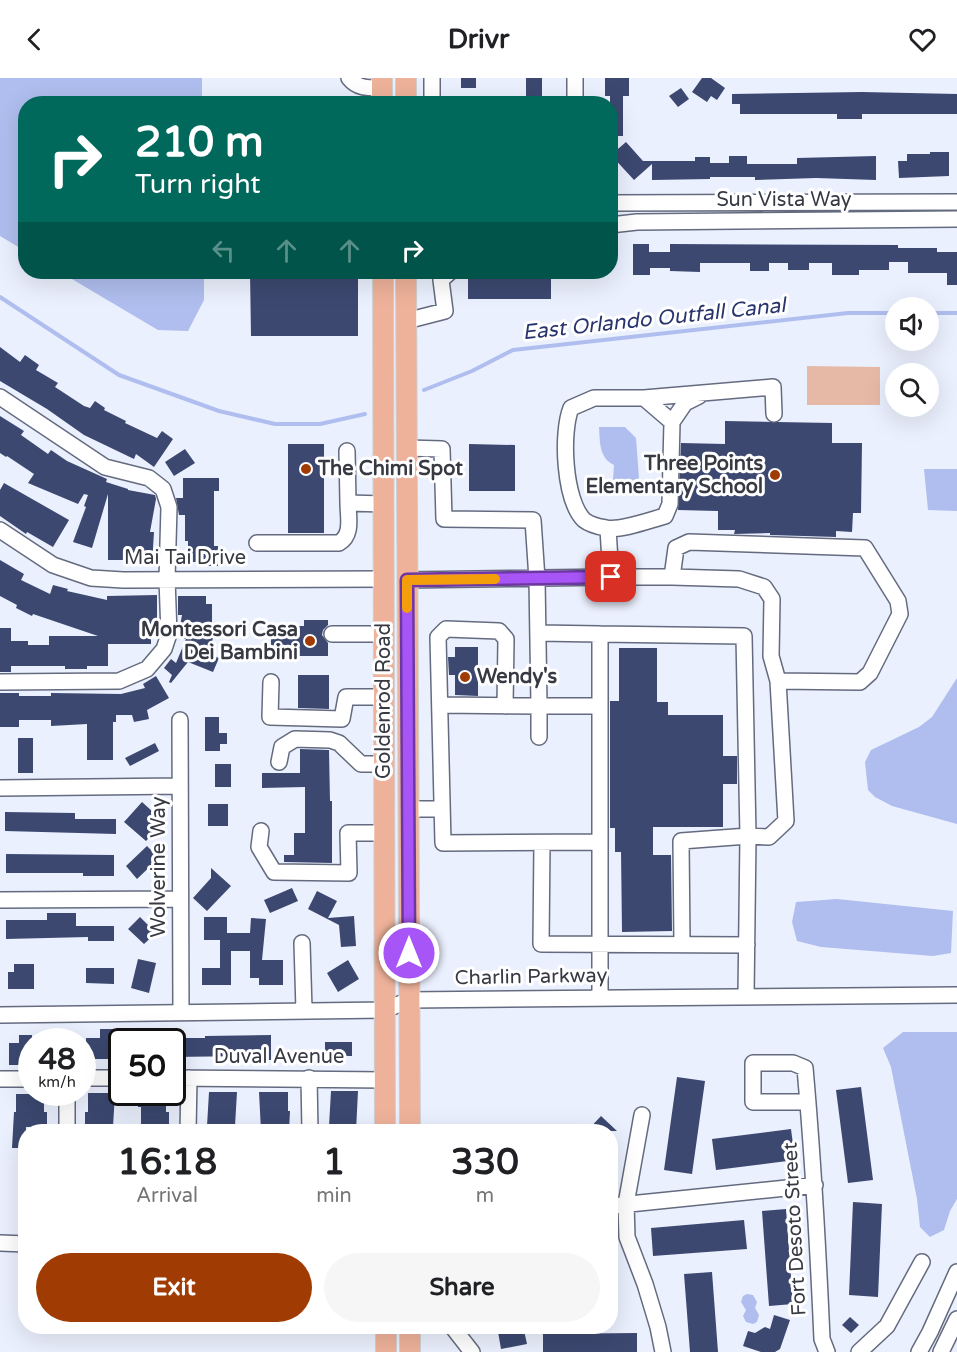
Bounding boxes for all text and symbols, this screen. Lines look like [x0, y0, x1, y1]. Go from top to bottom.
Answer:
icon: back [18, 23, 51, 56]
text: Drivr [448, 23, 509, 56]
icon: heart [906, 23, 939, 56]
text: 210 m [135, 117, 264, 168]
icon: right [36, 120, 114, 198]
text: Turn right [135, 168, 261, 201]
street label: Sun Vista Way [716, 188, 852, 212]
icon: left [207, 234, 240, 267]
icon: ahead [270, 234, 303, 267]
icon: ahead [333, 234, 366, 267]
icon: right [396, 234, 429, 267]
water label: East Orlando Outfall Canal [521, 292, 789, 345]
map controls [885, 297, 939, 417]
button: sound [885, 297, 939, 351]
button: search [885, 363, 939, 417]
place label: Three Points Elementary School [585, 452, 763, 499]
place label: The Chimi Spot [317, 457, 463, 481]
marker: The Chimi Spot [299, 462, 313, 476]
marker: Three Points Elementary School [768, 468, 782, 482]
street label: Mai Tai Drive [124, 546, 246, 570]
pin [585, 551, 636, 602]
icon: arrive [594, 560, 627, 593]
place label: Montessori Casa Dei Bambini [141, 618, 298, 665]
street label: Goldenrod Road [372, 623, 396, 779]
marker: Montessori Casa Dei Bambini [303, 634, 317, 648]
place label: Wendy's [477, 665, 558, 689]
marker: Wendy's [458, 670, 472, 684]
street label: Wolverine Way [147, 796, 171, 937]
position arrow [377, 921, 441, 985]
street label: Charlin Parkway [455, 964, 608, 990]
speed limit sign: 50 [108, 1028, 186, 1106]
text: 48 [38, 1041, 76, 1078]
street label: Duval Avenue [214, 1045, 344, 1069]
text: km/h [38, 1073, 76, 1091]
text: 16:18 [117, 1141, 217, 1184]
text: 1 [323, 1141, 345, 1184]
text: 330 [451, 1141, 519, 1184]
street label: Fort Desoto Street [778, 1141, 812, 1316]
text: Arrival [136, 1184, 198, 1208]
text: min [316, 1184, 352, 1208]
text: m [476, 1184, 494, 1208]
button: Exit [36, 1253, 312, 1322]
button: Share [324, 1253, 600, 1322]

